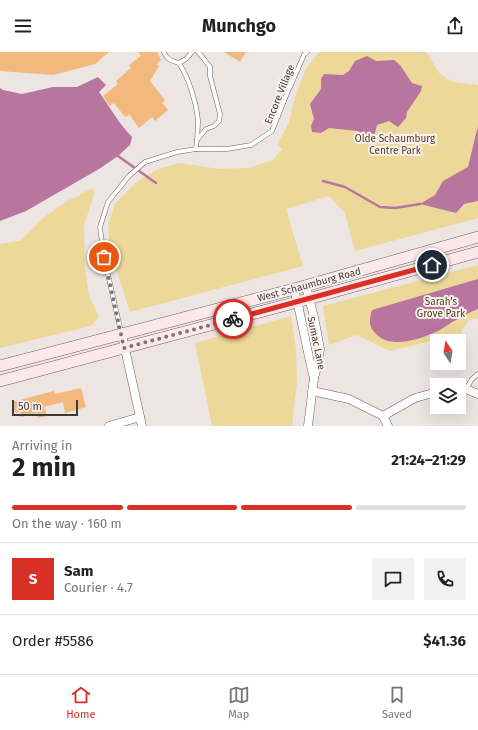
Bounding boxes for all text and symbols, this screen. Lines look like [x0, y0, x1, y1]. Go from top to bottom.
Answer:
icon: menu [12, 15, 34, 37]
text: Munchgo [202, 15, 276, 37]
icon: share [444, 15, 466, 37]
street label: Encore Village [263, 63, 297, 126]
park label: Olde Schaumburg Centre Park [355, 133, 436, 157]
pin [87, 240, 121, 274]
icon: bag [93, 246, 115, 268]
pin [415, 248, 449, 282]
icon: home [421, 254, 443, 276]
street label: West Schaumburg Road [256, 265, 362, 305]
park label: Sarah's Grove Park [417, 296, 466, 320]
courier [213, 299, 253, 339]
icon: bike [222, 308, 244, 330]
street label: Sumac Lane [305, 315, 328, 371]
north arrow [430, 334, 466, 370]
map controls [430, 334, 466, 414]
button: layers [430, 378, 466, 414]
scale bar [12, 398, 78, 417]
text: 50 m [18, 400, 42, 413]
text: Arriving in [12, 438, 72, 453]
text: 21:24–21:29 [391, 451, 466, 469]
text: 2 min [12, 452, 76, 483]
text: On the way · 160 m [12, 516, 122, 531]
button: chat [372, 558, 414, 600]
button: phone [424, 558, 466, 600]
text: Sam [64, 562, 93, 580]
text: S [29, 570, 37, 588]
text: Courier · 4.7 [64, 580, 133, 595]
text: Order #5586 [12, 632, 94, 650]
text: $41.36 [423, 632, 466, 650]
tab: Home [66, 684, 95, 721]
tab: Map [228, 684, 250, 721]
tab: Saved [382, 684, 412, 721]

